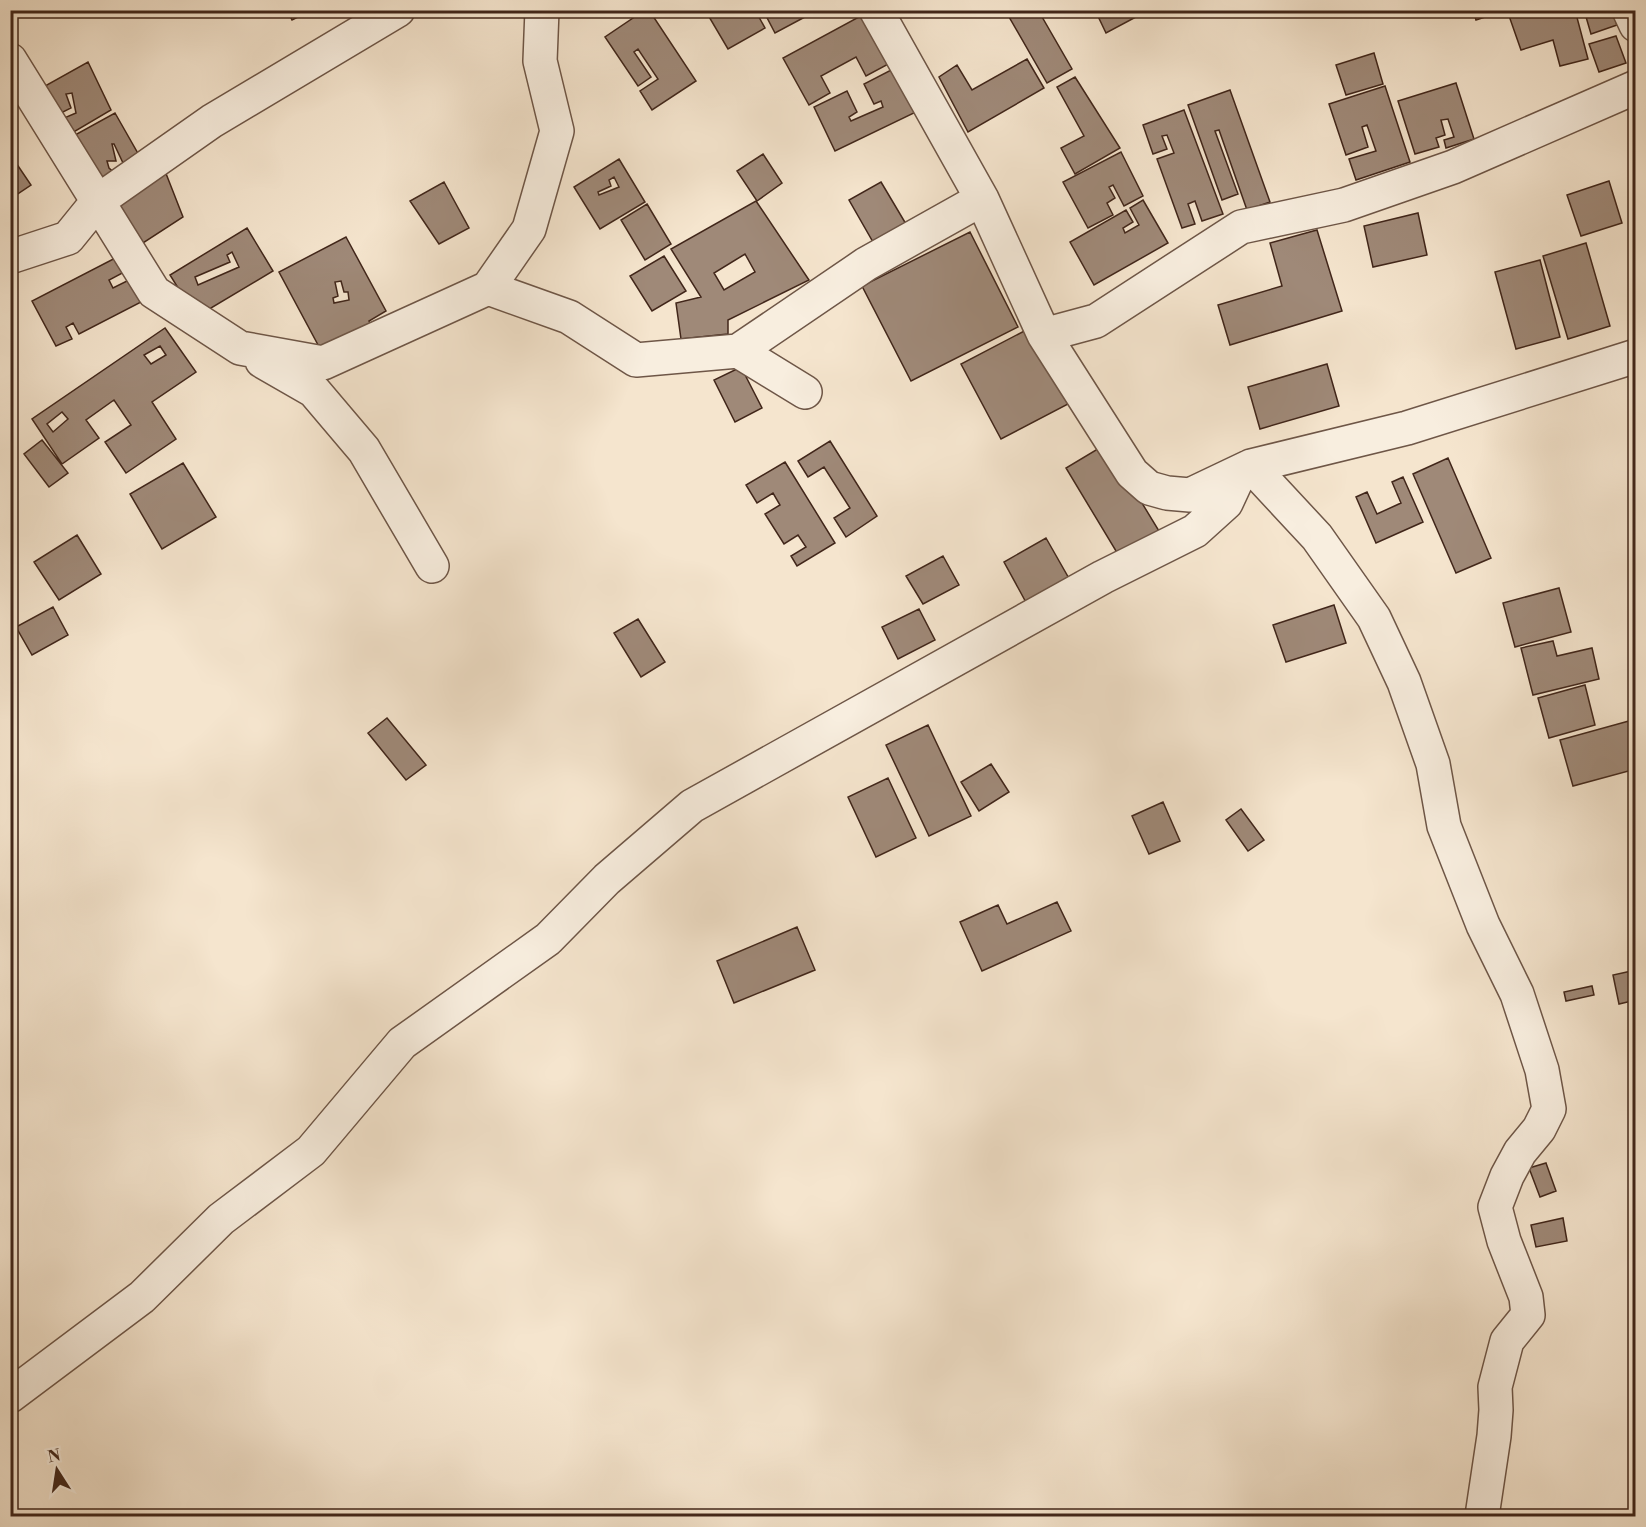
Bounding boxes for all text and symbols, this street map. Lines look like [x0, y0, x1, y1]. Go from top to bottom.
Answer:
north arrow [27, 1440, 87, 1500]
text: N [46, 1445, 63, 1467]

